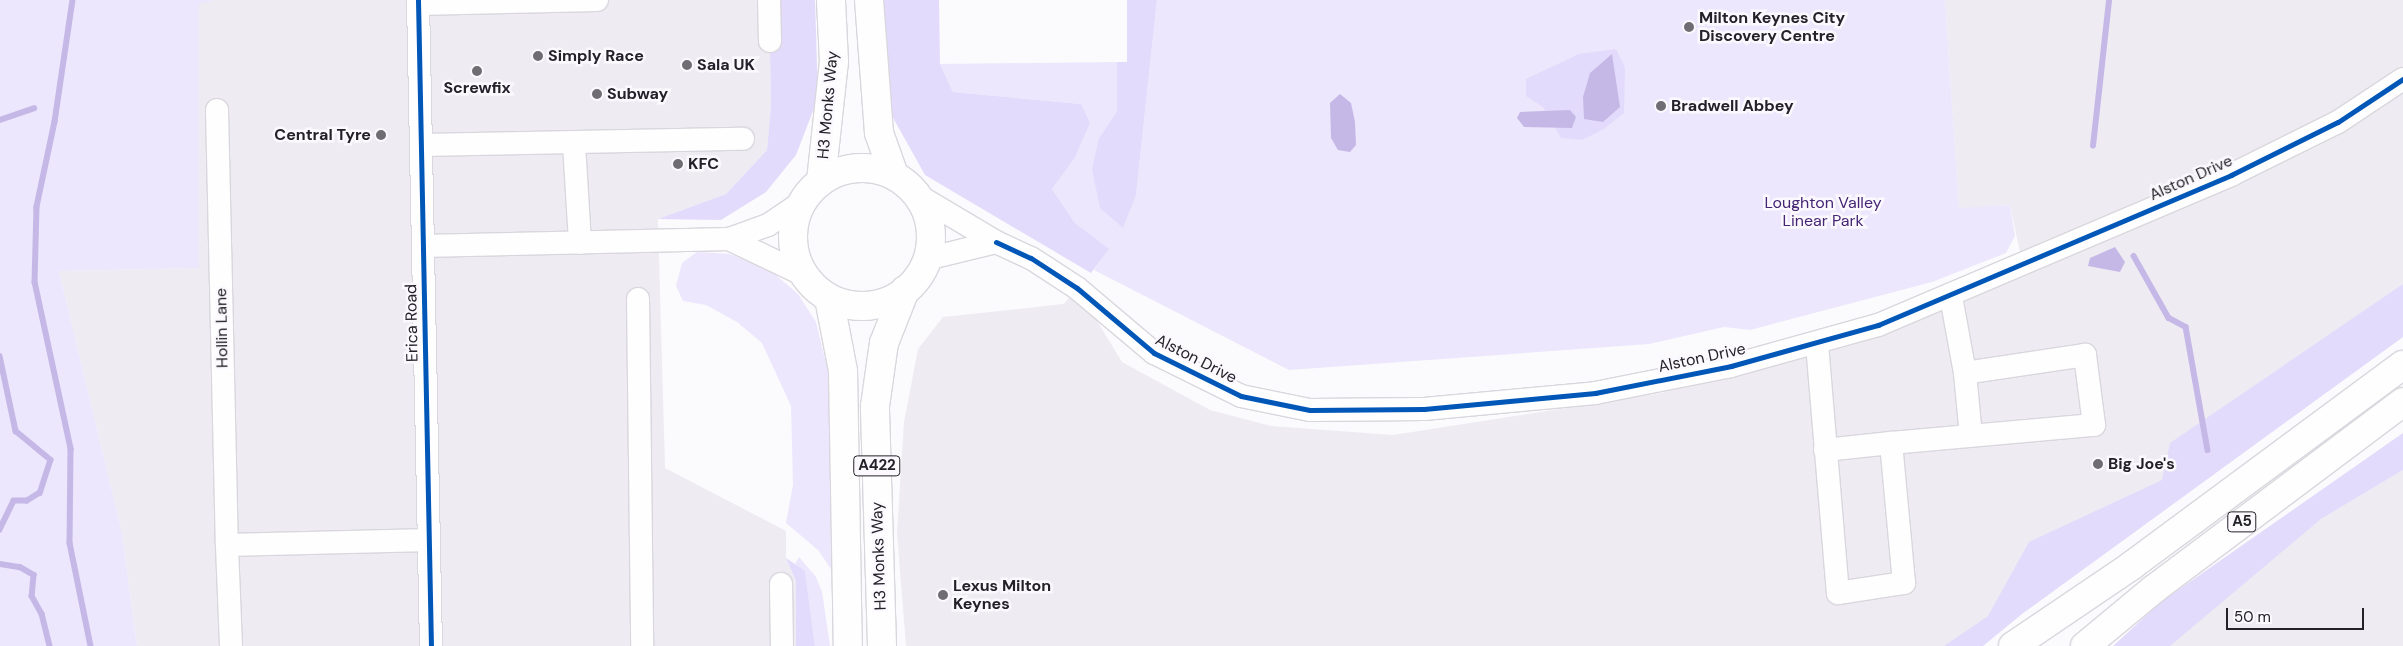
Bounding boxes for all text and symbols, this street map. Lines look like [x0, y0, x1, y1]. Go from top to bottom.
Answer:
place label: Milton Keynes City Discovery Centre [1699, 8, 1845, 46]
marker: Milton Keynes City Discovery Centre [1683, 21, 1695, 33]
place label: Simply Race [548, 46, 644, 66]
marker: Simply Race [532, 50, 544, 62]
street label: H3 Monks Way [814, 50, 842, 160]
place label: Sala UK [697, 55, 755, 75]
marker: Sala UK [681, 59, 693, 71]
marker: Screwfix [471, 65, 483, 77]
place label: Screwfix [443, 78, 511, 98]
place label: Subway [607, 84, 668, 104]
marker: Subway [591, 88, 603, 100]
place label: Bradwell Abbey [1671, 96, 1794, 116]
marker: Bradwell Abbey [1655, 100, 1667, 112]
place label: Central Tyre [274, 125, 371, 145]
marker: Central Tyre [375, 129, 387, 141]
street label: Alston Drive [2147, 151, 2235, 205]
place label: KFC [688, 154, 719, 174]
marker: KFC [672, 158, 684, 170]
park label: Loughton Valley Linear Park [1764, 193, 1882, 231]
street label: Erica Road [402, 284, 422, 362]
street label: Hollin Lane [212, 288, 232, 368]
street label: Alston Drive [1152, 330, 1240, 388]
street label: Alston Drive [1657, 339, 1747, 377]
road number: A422 [853, 454, 901, 478]
place label: Big Joe's [2108, 454, 2175, 474]
marker: Big Joe's [2092, 458, 2104, 470]
street label: H3 Monks Way [868, 501, 890, 611]
road number: A5 [2227, 510, 2257, 534]
place label: Lexus Milton Keynes [953, 576, 1051, 614]
marker: Lexus Milton Keynes [937, 589, 949, 601]
scale bar [2228, 598, 2366, 630]
text: 50 m [2234, 607, 2271, 627]

